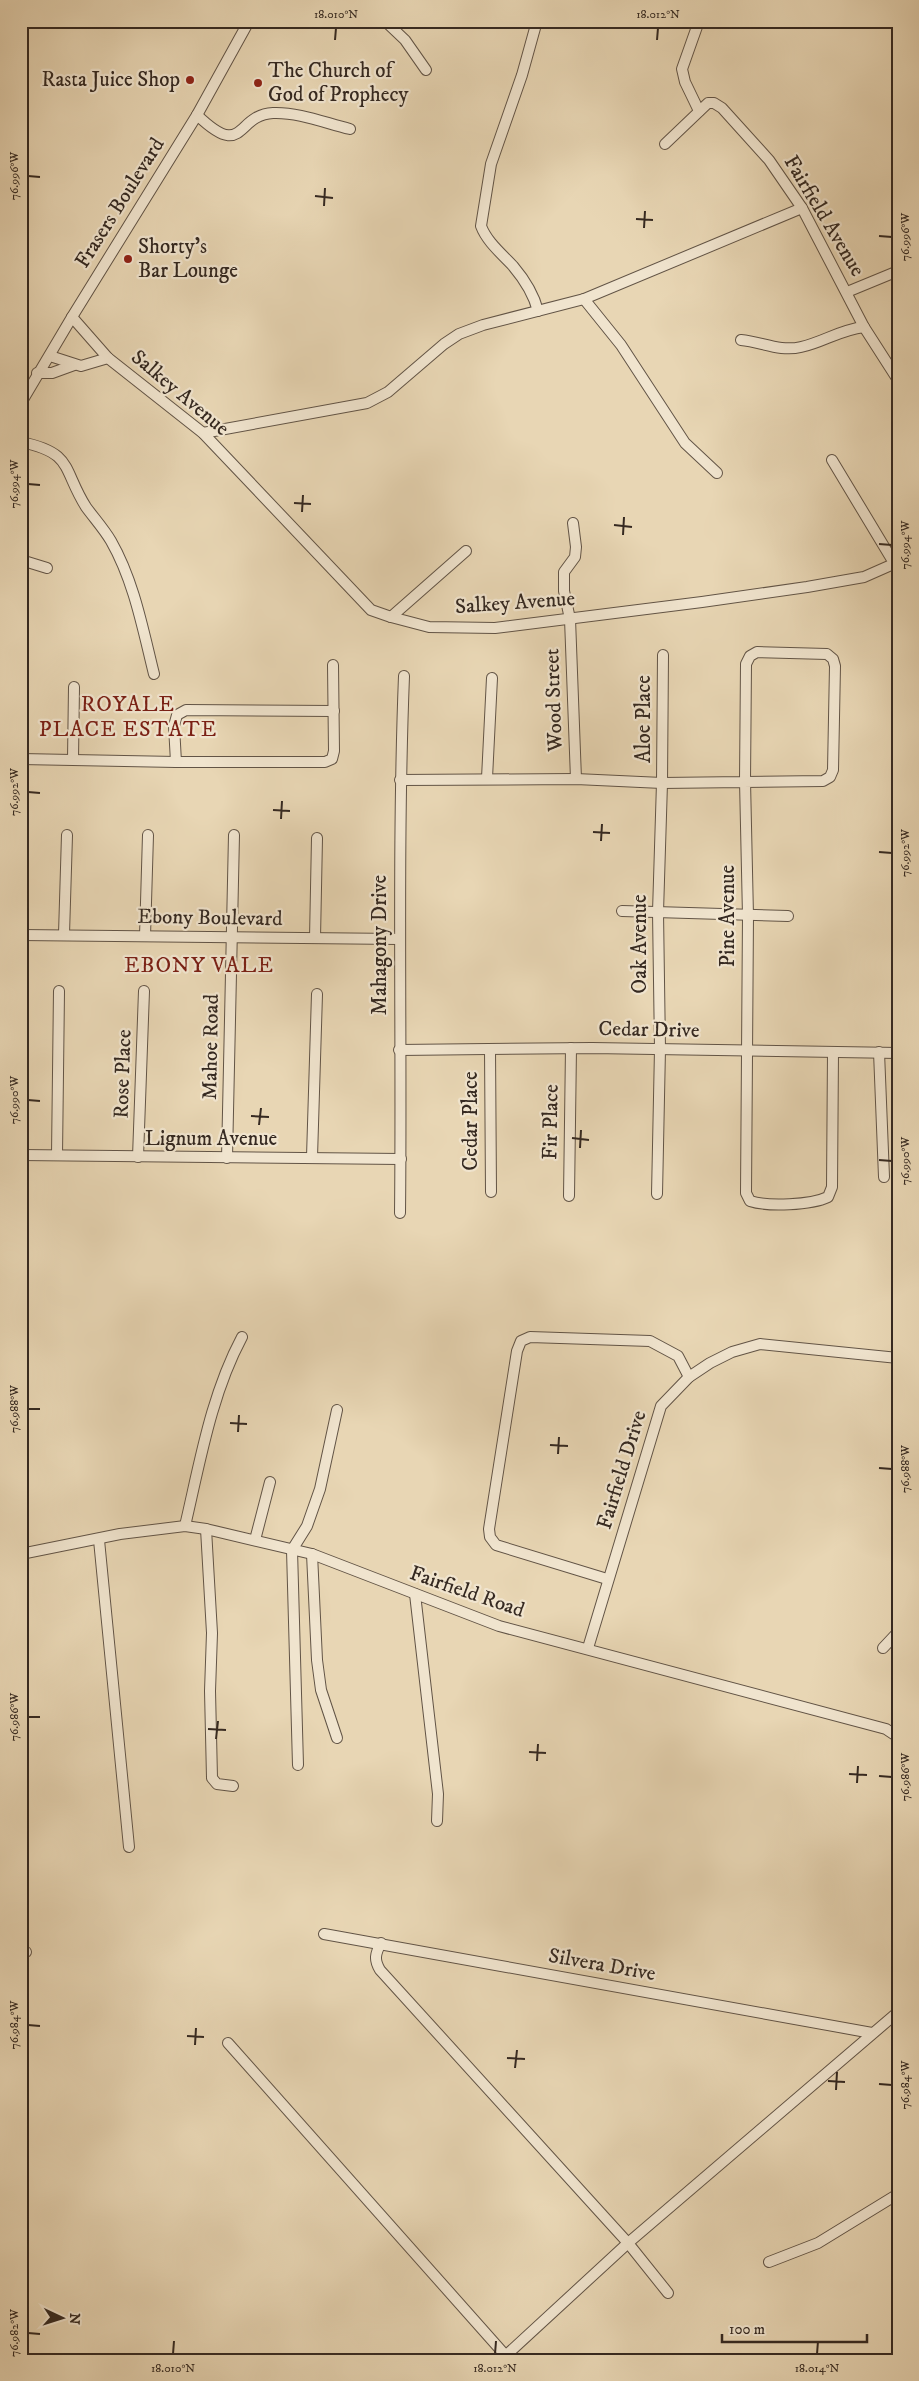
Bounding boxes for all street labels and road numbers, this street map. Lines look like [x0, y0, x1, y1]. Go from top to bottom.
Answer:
street label: Frasers Boulevard [70, 133, 171, 273]
street label: Fairfield Avenue [778, 151, 871, 282]
street label: Salkey Avenue [126, 344, 235, 442]
street label: Salkey Avenue [454, 586, 576, 620]
street label: Wood Street [539, 648, 569, 753]
street label: Aloe Place [631, 675, 657, 763]
street label: Pine Avenue [715, 865, 741, 967]
street label: Mahagony Drive [367, 874, 393, 1015]
street label: Oak Avenue [627, 894, 653, 994]
street label: Ebony Boulevard [137, 904, 283, 932]
street label: Mahoe Road [197, 993, 225, 1100]
street label: Cedar Drive [598, 1016, 700, 1044]
street label: Rose Place [108, 1029, 138, 1119]
street label: Cedar Place [458, 1071, 484, 1171]
street label: Fir Place [537, 1084, 565, 1160]
street label: Lignum Avenue [145, 1126, 278, 1152]
street label: Fairfield Drive [592, 1407, 652, 1533]
street label: Fairfield Road [406, 1560, 528, 1624]
street label: Silvera Drive [546, 1943, 658, 1987]

